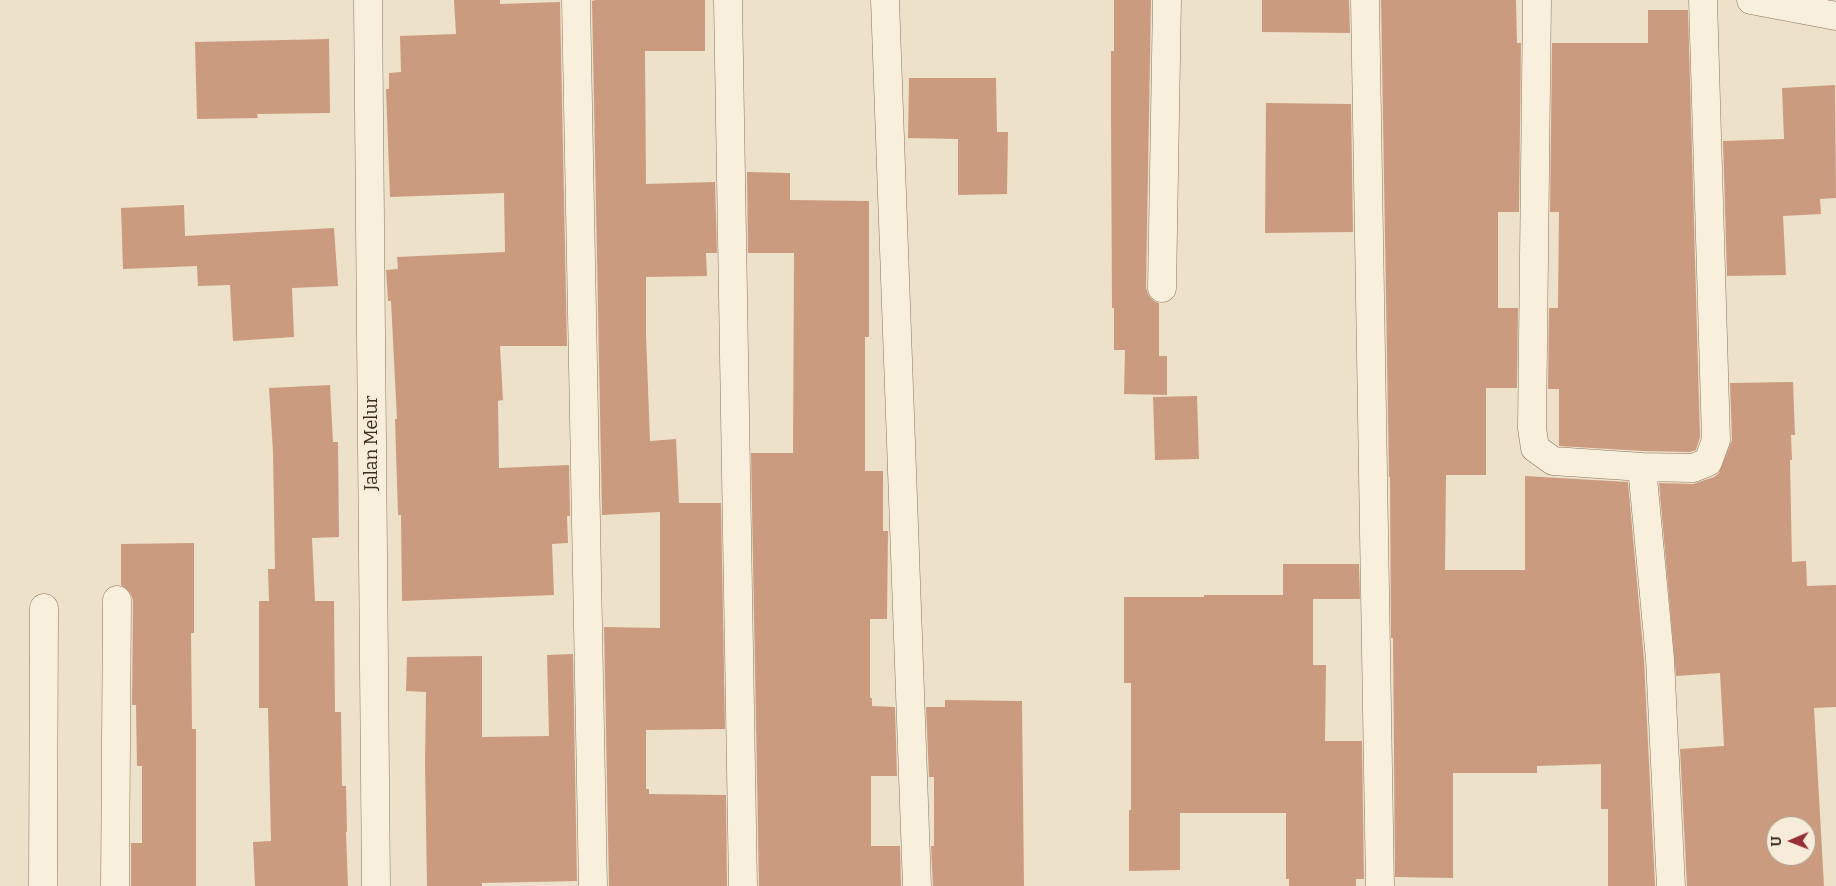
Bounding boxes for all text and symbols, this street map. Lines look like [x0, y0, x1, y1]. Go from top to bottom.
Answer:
street label: Jalan Melur [361, 395, 383, 491]
north arrow [1766, 816, 1816, 866]
text: U [1768, 836, 1785, 847]

